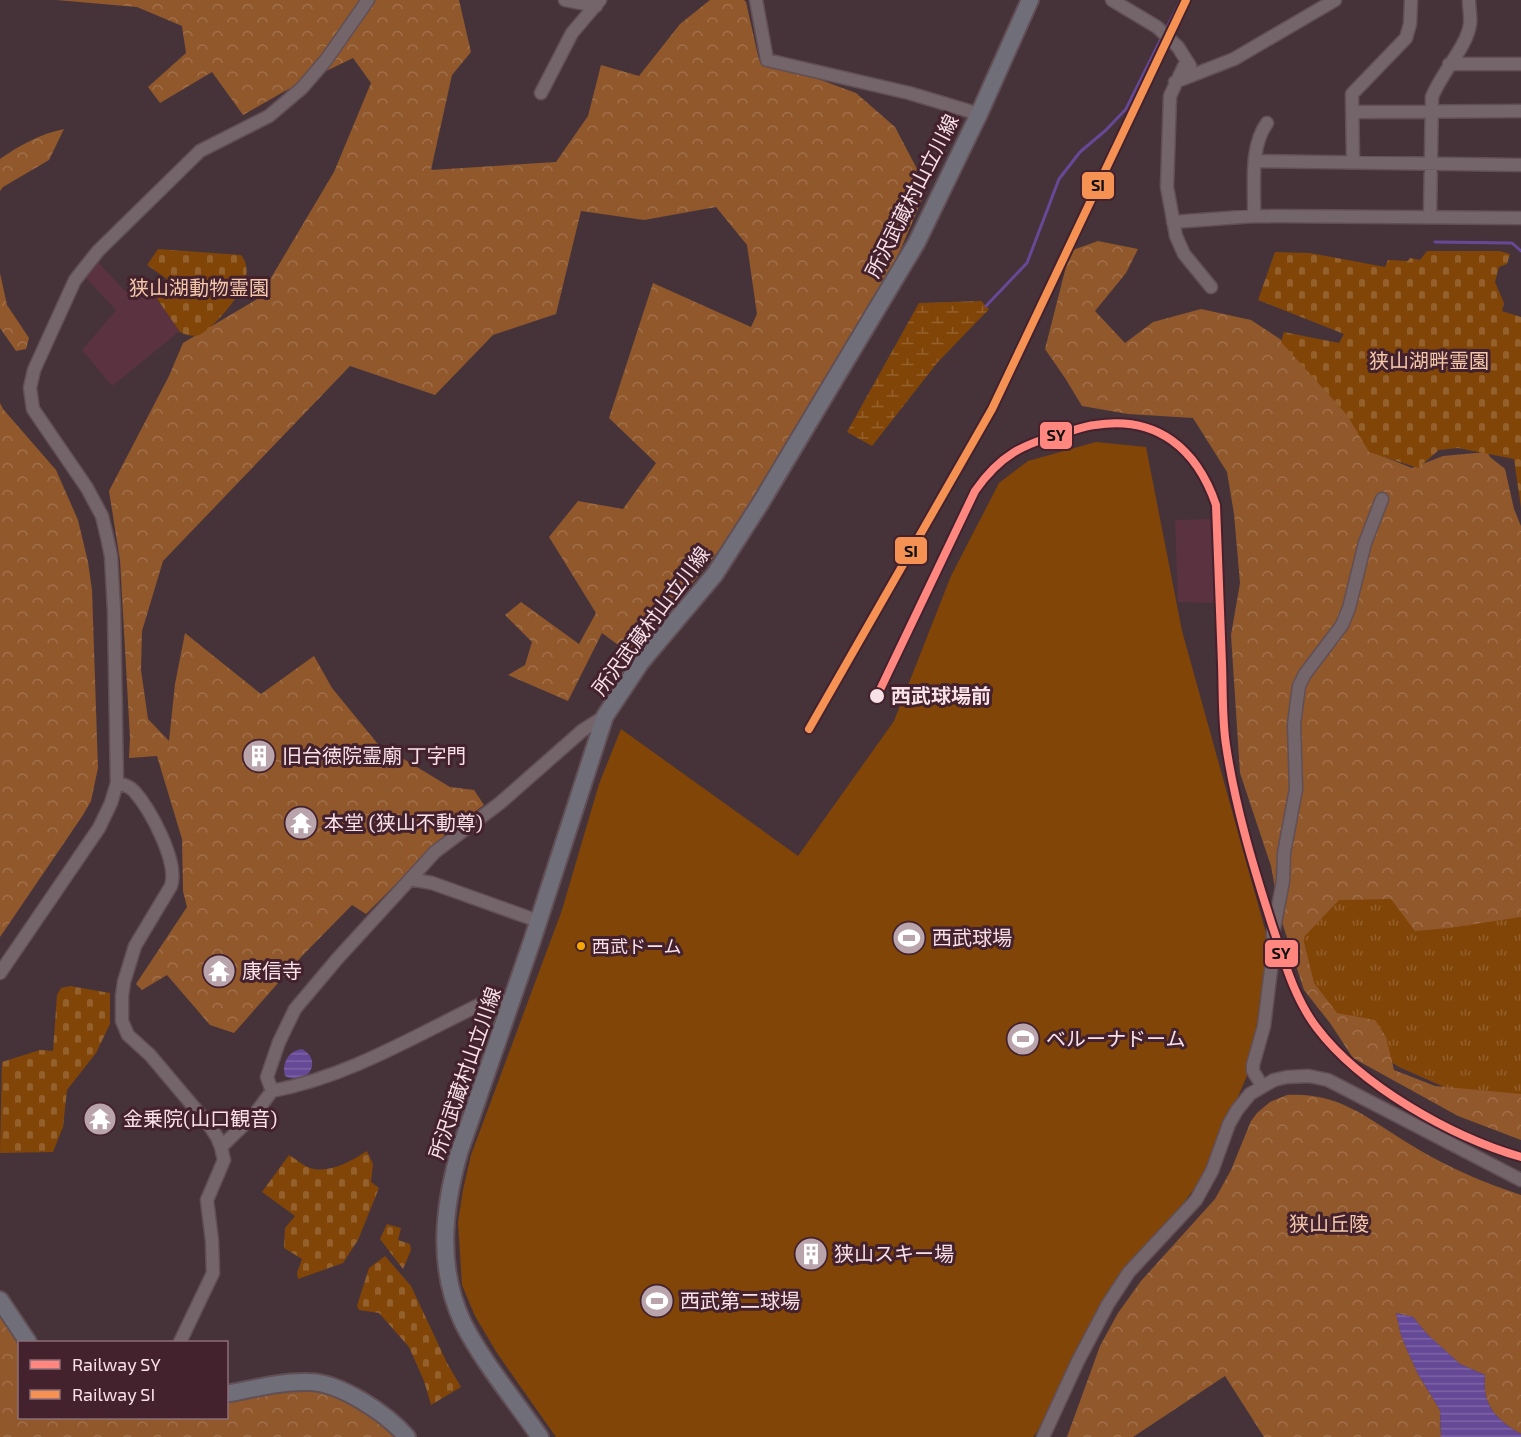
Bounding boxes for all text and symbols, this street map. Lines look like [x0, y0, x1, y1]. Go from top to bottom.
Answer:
street label: 所沢武蔵村山立川線 [860, 110, 963, 281]
line badge: SI [1081, 171, 1115, 200]
text: SI [1091, 175, 1105, 194]
park label: 狭山湖動物霊園 [129, 275, 269, 299]
park label: 狭山湖畔霊園 [1369, 348, 1489, 372]
line badge: SY [1039, 421, 1073, 450]
text: SY [1046, 425, 1066, 444]
line badge: SI [894, 536, 928, 565]
street label: 所沢武蔵村山立川線 [586, 541, 714, 699]
text: SI [904, 541, 918, 560]
place label: 西武球場前 [891, 683, 991, 707]
marker: 西武球場前 [868, 687, 886, 705]
building icon: 旧台徳院霊廟 丁字門 [241, 738, 277, 774]
place label: 旧台徳院霊廟 丁字門 [282, 743, 466, 767]
temple icon: 本堂 (狭山不動尊) [283, 805, 319, 841]
place label: 本堂 (狭山不動尊) [324, 810, 483, 834]
sports icon: 西武球場 [891, 920, 927, 956]
place label: 西武球場 [932, 925, 1012, 949]
place label: 西武ドーム [592, 935, 681, 957]
line badge: SY [1264, 939, 1299, 968]
marker: 西武ドーム [575, 940, 587, 952]
text: SY [1271, 943, 1291, 962]
temple icon: 康信寺 [201, 953, 237, 989]
place label: 康信寺 [242, 958, 302, 982]
street label: 所沢武蔵村山立川線 [423, 984, 505, 1162]
sports icon: ベルーナドーム [1005, 1021, 1041, 1057]
place label: ベルーナドーム [1046, 1026, 1185, 1050]
temple icon: 金乗院(山口観音) [82, 1101, 118, 1137]
place label: 金乗院(山口観音) [123, 1106, 277, 1130]
park label: 狭山丘陵 [1289, 1211, 1369, 1235]
building icon: 狭山スキー場 [793, 1236, 829, 1272]
place label: 狭山スキー場 [834, 1241, 954, 1265]
sports icon: 西武第二球場 [639, 1283, 675, 1319]
place label: 西武第二球場 [680, 1288, 800, 1312]
legend [18, 1341, 228, 1419]
text: Railway SY [72, 1353, 161, 1375]
text: Railway SI [72, 1383, 155, 1405]

